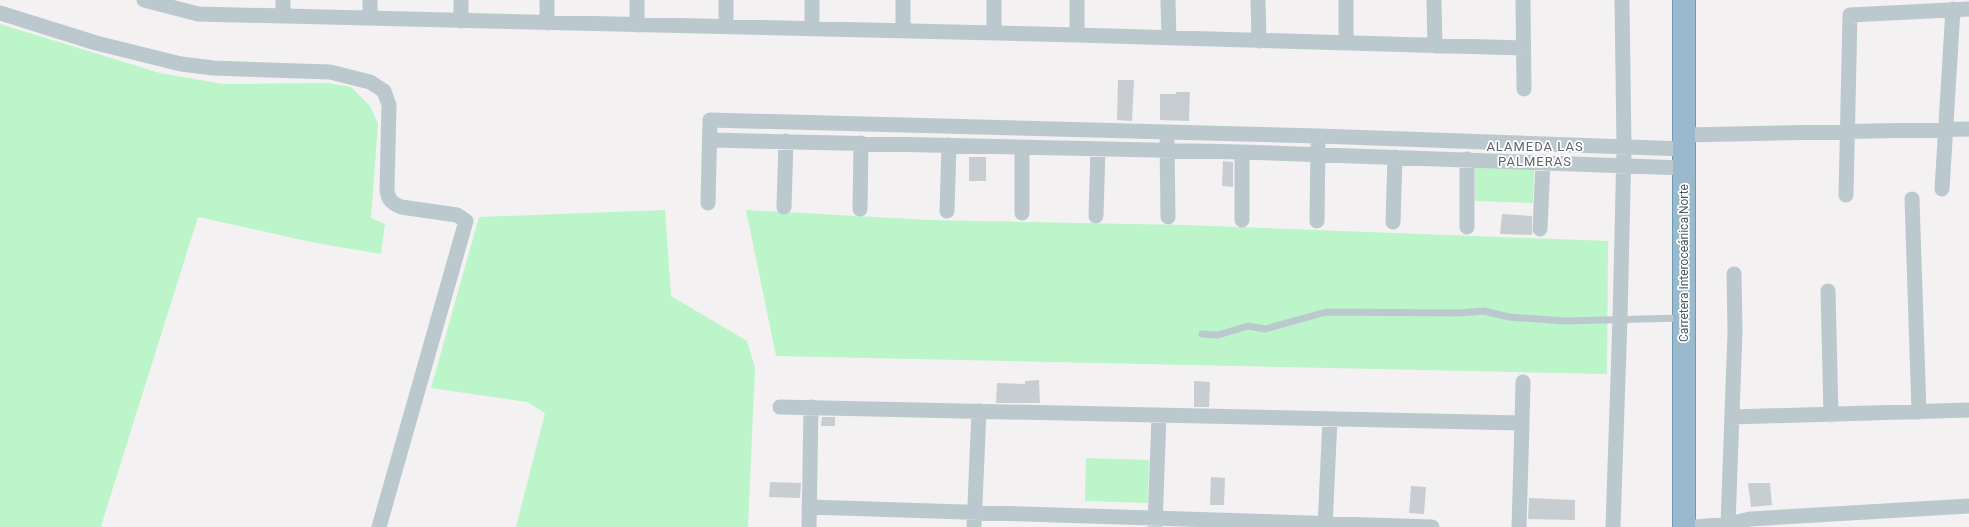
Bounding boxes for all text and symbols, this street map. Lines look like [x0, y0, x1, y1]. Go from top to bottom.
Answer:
district label: ALAMEDA LAS PALMERAS [1486, 139, 1584, 169]
street label: Carretera Interoceánica Norte [1677, 184, 1691, 342]

